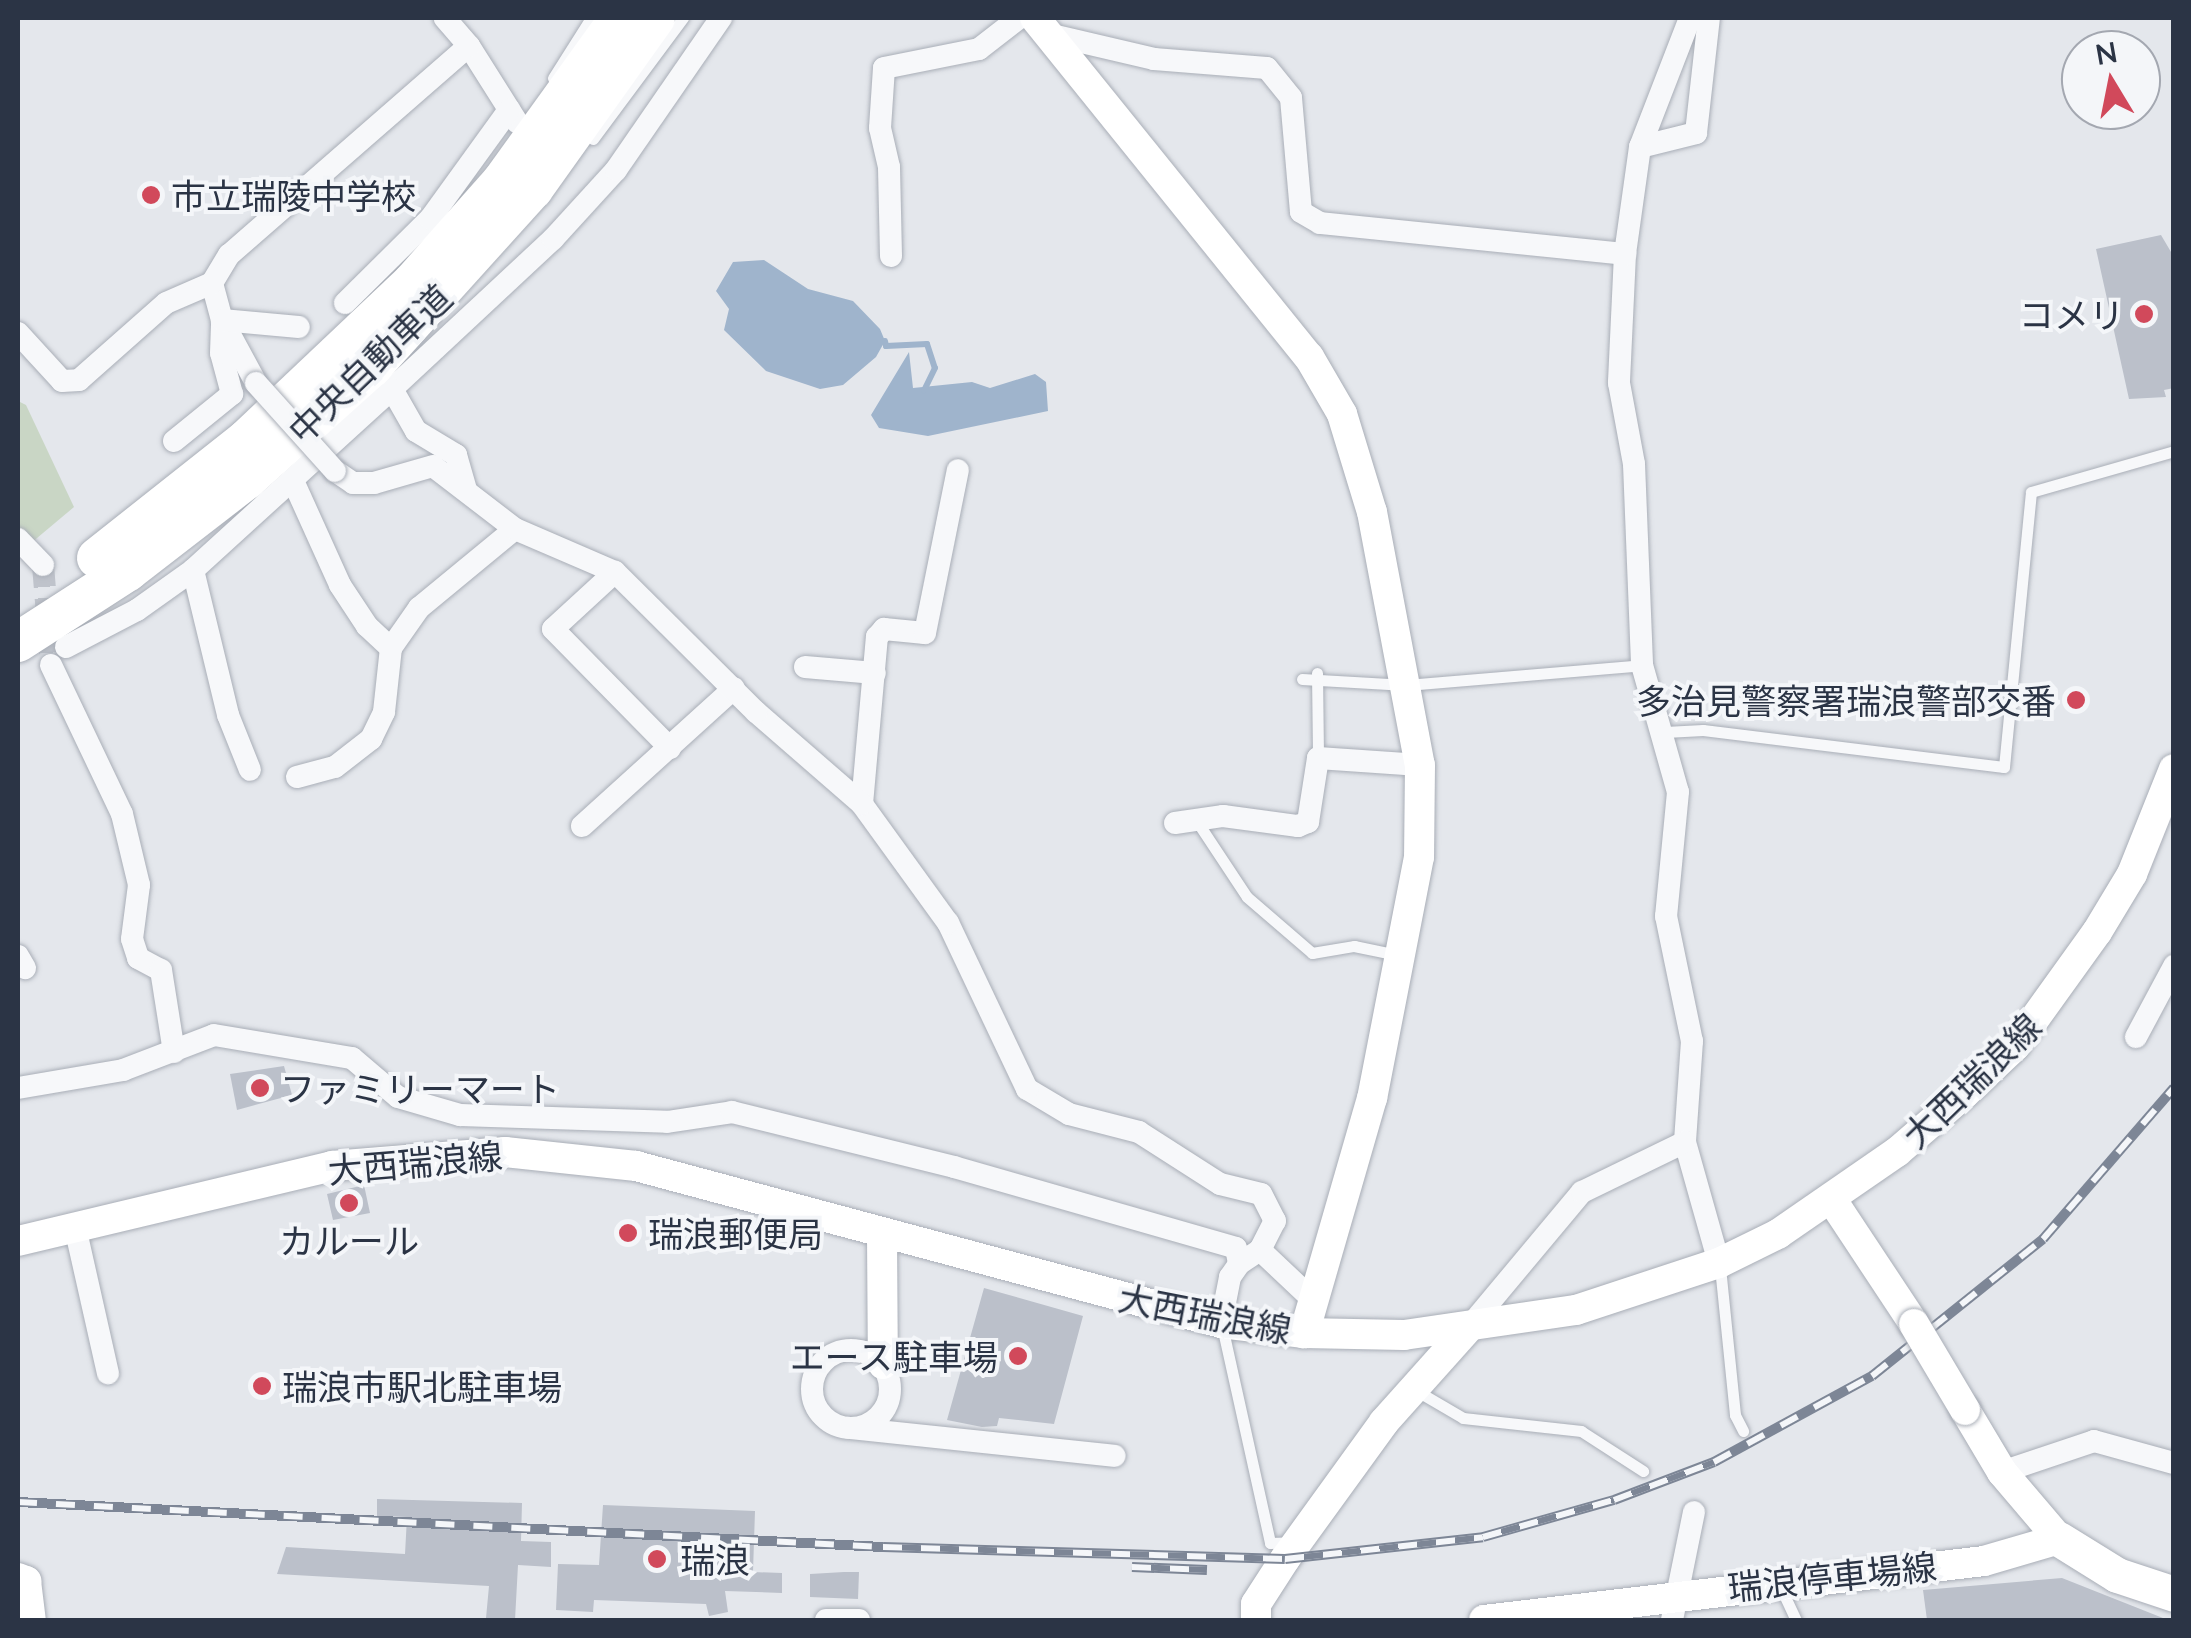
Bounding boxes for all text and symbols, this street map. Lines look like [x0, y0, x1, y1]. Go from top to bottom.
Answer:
north arrow [2061, 30, 2161, 130]
text: N [2093, 34, 2120, 71]
place label: 市立瑞陵中学校 [171, 174, 416, 216]
marker: 市立瑞陵中学校 [140, 184, 162, 206]
street label: 中央自動車道 [279, 275, 459, 451]
place label: コメリ [2019, 293, 2124, 335]
marker: コメリ [2133, 303, 2155, 325]
place label: 多治見警察署瑞浪警部交番 [1636, 679, 2056, 721]
marker: 多治見警察署瑞浪警部交番 [2065, 689, 2087, 711]
street label: 大西瑞浪線 [1893, 1004, 2049, 1156]
place label: ファミリーマート [280, 1067, 560, 1109]
marker: ファミリーマート [249, 1077, 271, 1099]
street label: 大西瑞浪線 [326, 1133, 504, 1191]
marker: カルール [338, 1192, 360, 1214]
place label: 瑞浪郵便局 [648, 1212, 823, 1254]
place label: カルール [279, 1219, 419, 1261]
marker: 瑞浪郵便局 [617, 1222, 639, 1244]
street label: 大西瑞浪線 [1115, 1276, 1295, 1350]
place label: エース駐車場 [788, 1335, 998, 1377]
marker: エース駐車場 [1007, 1345, 1029, 1367]
place label: 瑞浪市駅北駐車場 [282, 1365, 562, 1407]
marker: 瑞浪市駅北駐車場 [251, 1375, 273, 1397]
place label: 瑞浪 [680, 1538, 750, 1580]
street label: 瑞浪停車場線 [1725, 1544, 1939, 1608]
marker: 瑞浪 [644, 1546, 670, 1572]

